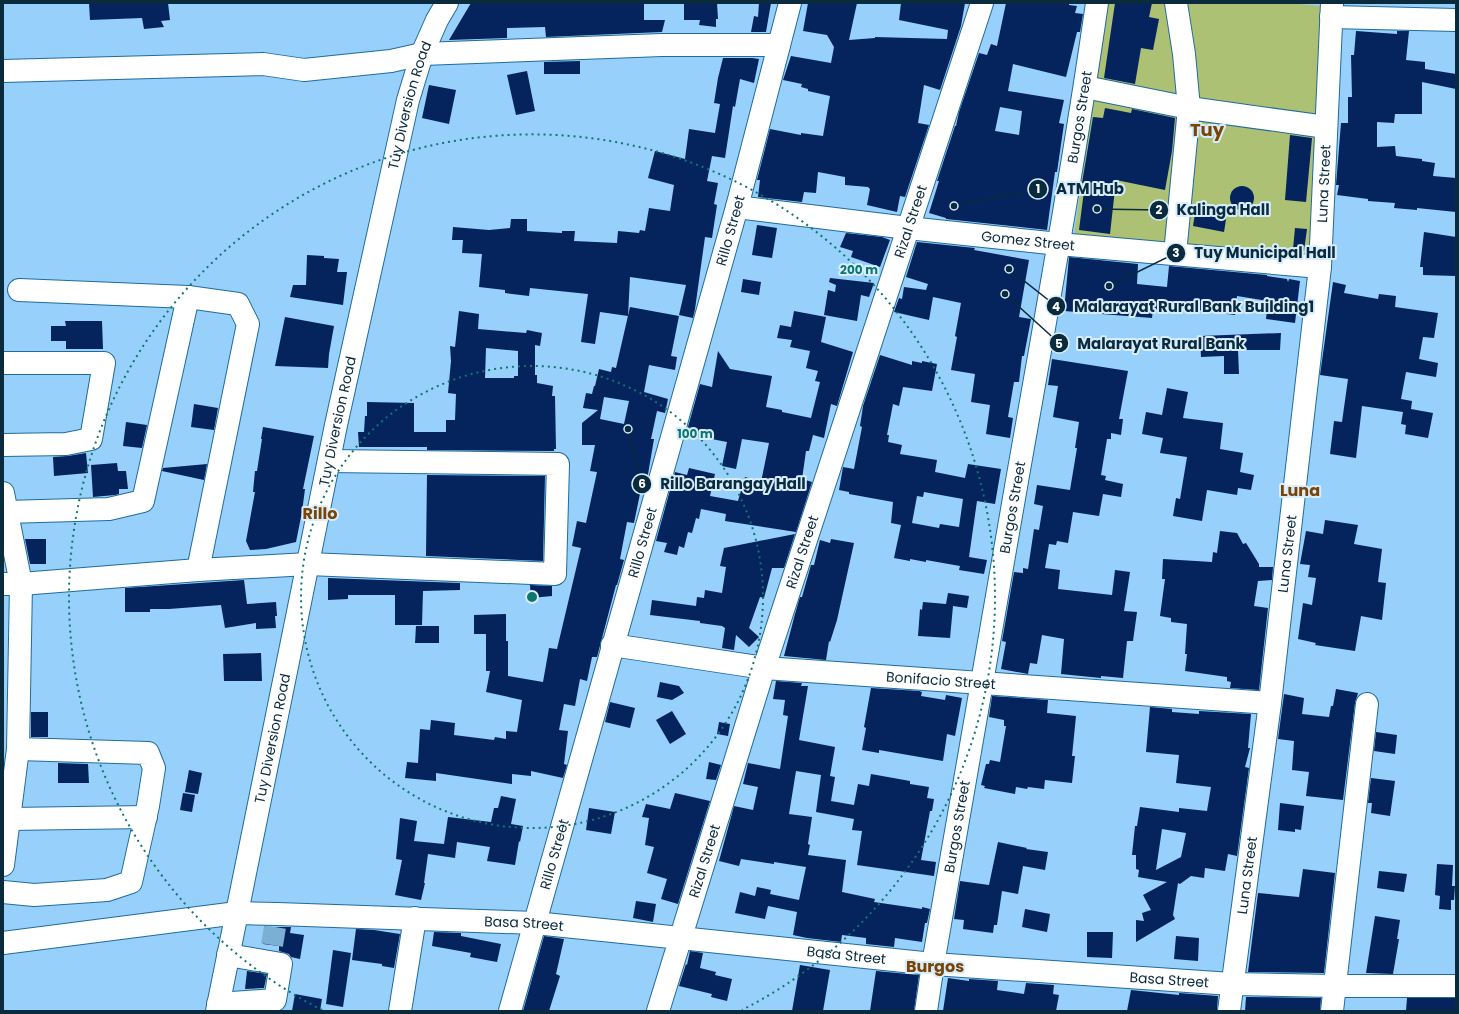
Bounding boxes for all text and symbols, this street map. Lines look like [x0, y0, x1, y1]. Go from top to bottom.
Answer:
street label: Tuy Diversion Road [383, 38, 436, 171]
street label: Burgos Street [1062, 69, 1097, 165]
district label: Tuy [1190, 117, 1225, 142]
street label: Luna Street [1312, 144, 1336, 223]
callout: ATM Hub [1028, 175, 1132, 202]
text: ATM Hub [1056, 178, 1124, 199]
text: 1 [1036, 180, 1040, 197]
street label: Rizal Street [889, 182, 932, 261]
street label: Rillo Street [711, 193, 750, 268]
callout: Kalinga Hall [1149, 196, 1278, 223]
text: Kalinga Hall [1176, 199, 1270, 220]
text: 2 [1156, 201, 1163, 218]
street label: Gomez Street [980, 226, 1076, 255]
callout: Tuy Municipal Hall [1166, 239, 1344, 266]
text: Tuy Municipal Hall [1194, 242, 1336, 263]
text: 3 [1172, 244, 1180, 261]
text: 200 m [840, 261, 878, 278]
callout: Malarayat Rural Bank Building1 [1046, 293, 1322, 320]
text: Malarayat Rural Bank Building1 [1074, 296, 1314, 317]
text: 4 [1052, 298, 1060, 315]
callout: Malarayat Rural Bank [1049, 330, 1253, 357]
text: Malarayat Rural Bank [1077, 333, 1246, 354]
text: 5 [1055, 335, 1063, 352]
street label: Tuy Diversion Road [314, 354, 361, 488]
text: 100 m [677, 425, 713, 442]
street label: Burgos Street [995, 460, 1030, 555]
callout: Rillo Barangay Hall [632, 470, 814, 497]
text: Rillo Barangay Hall [660, 473, 806, 494]
text: 6 [638, 475, 646, 492]
district label: Luna [1280, 479, 1320, 502]
district label: Rillo [303, 502, 337, 525]
street label: Rillo Street [623, 505, 662, 580]
street label: Rizal Street [781, 513, 823, 591]
street label: Luna Street [1273, 514, 1302, 594]
centre of rings [525, 590, 539, 604]
street label: Bonifacio Street [885, 666, 996, 694]
street label: Tuy Diversion Road [249, 672, 295, 805]
street label: Burgos Street [939, 779, 975, 874]
street label: Rillo Street [535, 816, 574, 892]
street label: Rizal Street [684, 822, 725, 900]
street label: Luna Street [1232, 835, 1262, 915]
street label: Basa Street [484, 911, 565, 936]
street label: Basa Street [806, 941, 887, 969]
district label: Burgos [906, 955, 964, 978]
street label: Basa Street [1129, 967, 1210, 992]

